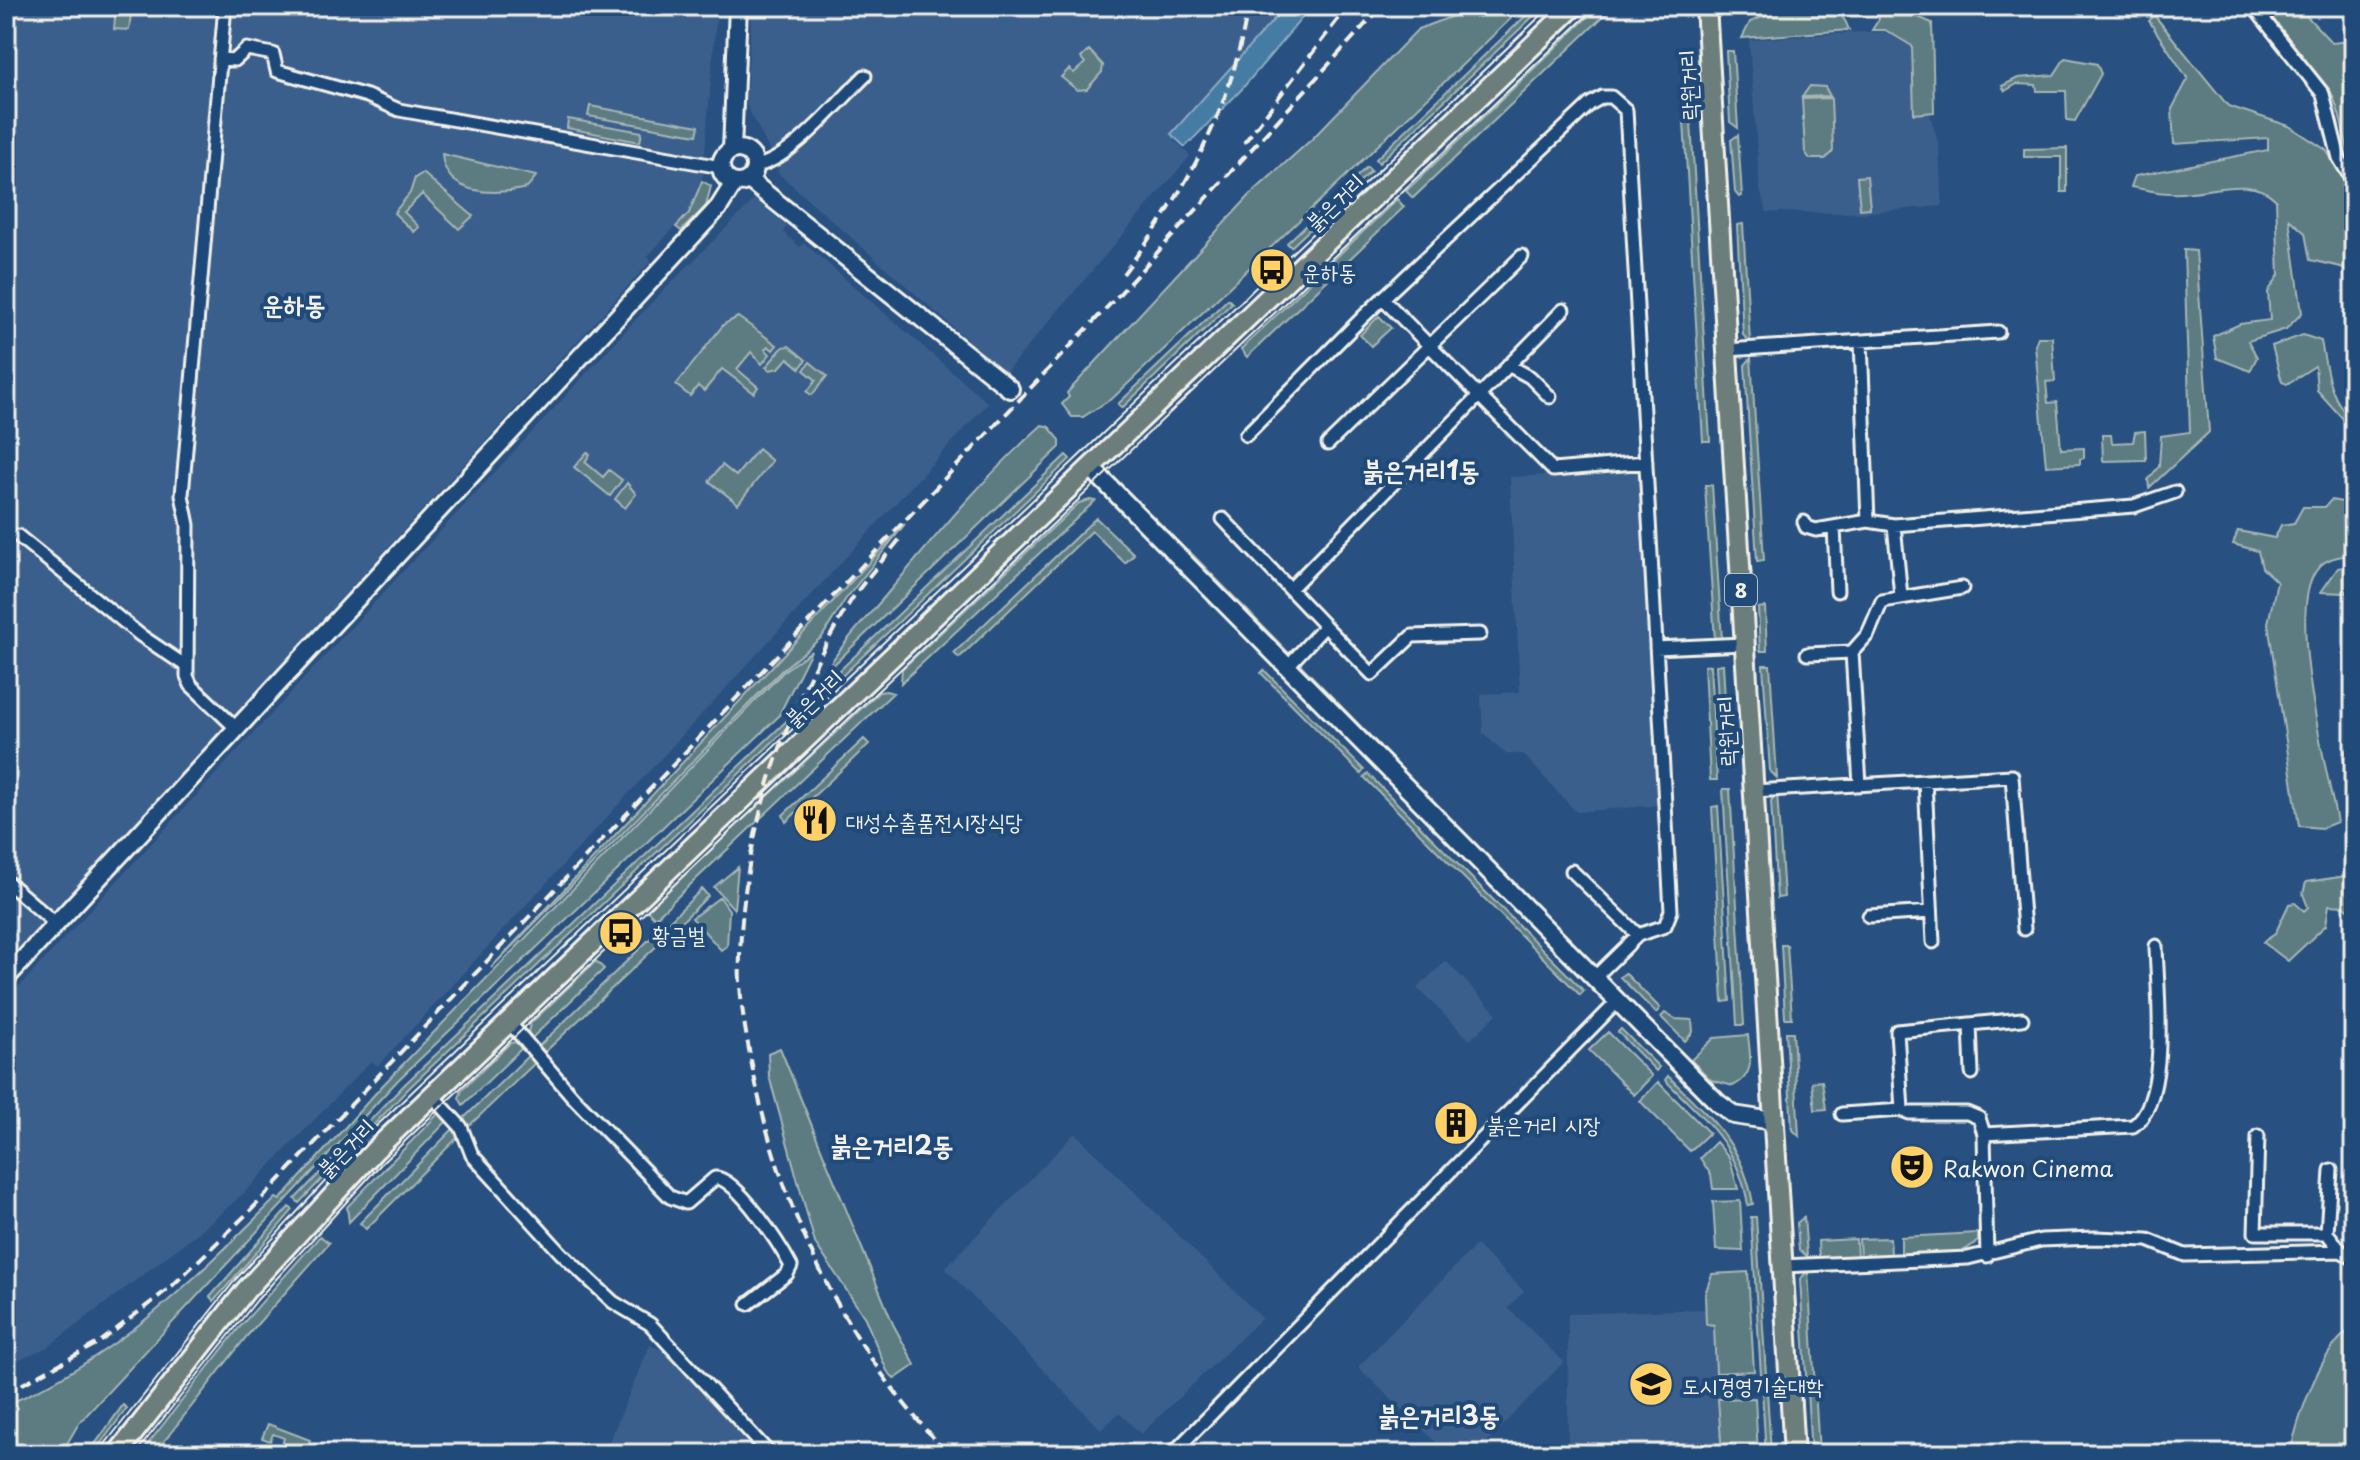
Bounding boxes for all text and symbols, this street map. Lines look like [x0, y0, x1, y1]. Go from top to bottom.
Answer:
street label: 락원거리 [1669, 49, 1705, 121]
street label: 붉은거리 [1297, 165, 1371, 237]
bus stop icon: 운하동 [1248, 246, 1296, 294]
place label: 운하동 [1303, 254, 1356, 287]
district label: 운하동 [263, 284, 325, 323]
district label: 붉은거리1동 [1362, 450, 1480, 489]
road number: 8 [1725, 574, 1757, 606]
street label: 붉은거리 [776, 661, 850, 733]
street label: 락원거리 [1707, 695, 1743, 767]
restaurant icon: 대성수출품전시장식당 [791, 796, 839, 844]
place label: 대성수출품전시장식당 [846, 804, 1023, 837]
bus stop icon: 황금벌 [597, 909, 645, 957]
place label: 황금벌 [652, 917, 705, 950]
building icon: 붉은거리 시장 [1432, 1099, 1480, 1147]
place label: 붉은거리 시장 [1487, 1107, 1601, 1140]
street label: 붉은거리 [309, 1110, 381, 1184]
district label: 붉은거리2동 [831, 1125, 953, 1164]
theatre icon: Rakwon Cinema [1888, 1143, 1936, 1191]
place label: Rakwon Cinema [1943, 1151, 2113, 1184]
school or university icon: 도시경영기술대학 [1627, 1360, 1675, 1408]
place label: 도시경영기술대학 [1682, 1368, 1824, 1401]
district label: 붉은거리3동 [1378, 1395, 1500, 1434]

